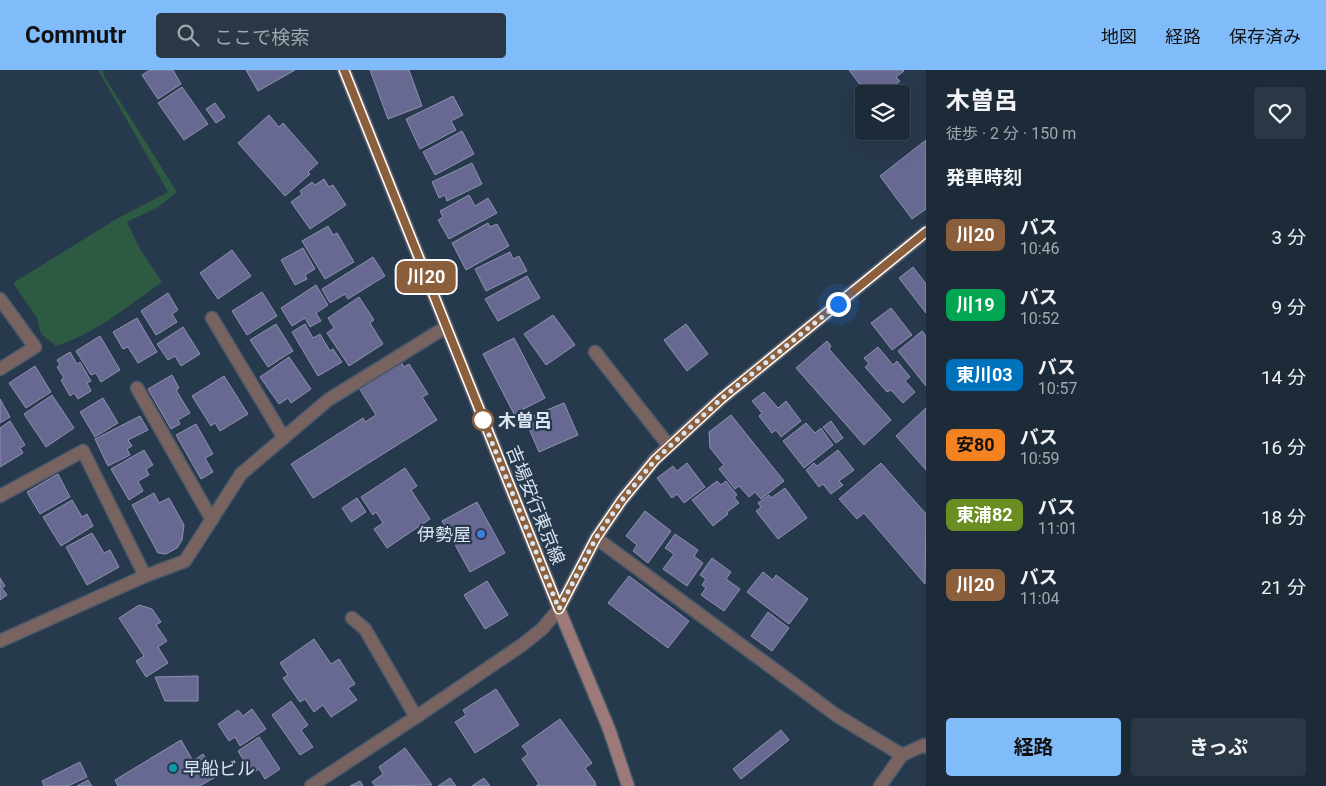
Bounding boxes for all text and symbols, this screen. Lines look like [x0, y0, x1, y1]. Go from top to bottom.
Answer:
search box [156, 13, 506, 58]
text: Commutr [25, 21, 126, 49]
icon: search [174, 21, 202, 49]
text: ここで検索 [214, 26, 309, 49]
text: 地図 [1101, 26, 1137, 47]
text: 経路 [1165, 26, 1201, 47]
text: 保存済み [1229, 26, 1301, 47]
map controls [855, 85, 910, 140]
button: layers [855, 85, 910, 140]
text: 木曽呂 [946, 87, 1018, 115]
button: heart [1254, 87, 1306, 139]
text: 徒歩 · 2 分 · 150 m [946, 124, 1076, 143]
text: 発車時刻 [946, 166, 1022, 189]
text: バス [1020, 216, 1058, 239]
text: 川20 [956, 224, 995, 245]
text: 3 分 [1272, 226, 1306, 249]
text: 10:46 [1020, 239, 1060, 258]
line badge: 川20 [397, 261, 455, 293]
text: 川20 [407, 266, 445, 287]
text: バス [1020, 286, 1058, 309]
your location [826, 292, 851, 317]
text: 川19 [956, 294, 995, 315]
text: 9 分 [1272, 296, 1306, 319]
text: 10:52 [1020, 309, 1060, 328]
text: バス [1038, 356, 1076, 379]
text: 東川03 [956, 364, 1013, 385]
text: 14 分 [1261, 366, 1306, 389]
text: 10:57 [1038, 379, 1078, 398]
marker: 木曽呂 [472, 409, 494, 431]
place label: 木曽呂 [498, 410, 552, 431]
text: バス [1020, 426, 1058, 449]
text: 安80 [956, 434, 995, 455]
text: 16 分 [1261, 436, 1306, 459]
street label: 吉場安行東京線 [503, 443, 569, 567]
text: 10:59 [1020, 449, 1060, 468]
text: バス [1038, 496, 1076, 519]
text: 東浦82 [956, 504, 1013, 525]
text: 18 分 [1261, 506, 1306, 529]
text: 11:01 [1038, 519, 1078, 538]
place label: 伊勢屋 [417, 524, 471, 545]
marker: 伊勢屋 [475, 528, 487, 540]
text: バス [1020, 566, 1058, 589]
text: 川20 [956, 574, 995, 595]
text: 21 分 [1261, 576, 1306, 599]
text: 11:04 [1020, 589, 1060, 608]
button: 経路 [946, 718, 1121, 776]
button: きっぷ [1131, 718, 1306, 776]
place label: 早船ビル [183, 758, 255, 779]
marker: 早船ビル [167, 762, 179, 774]

